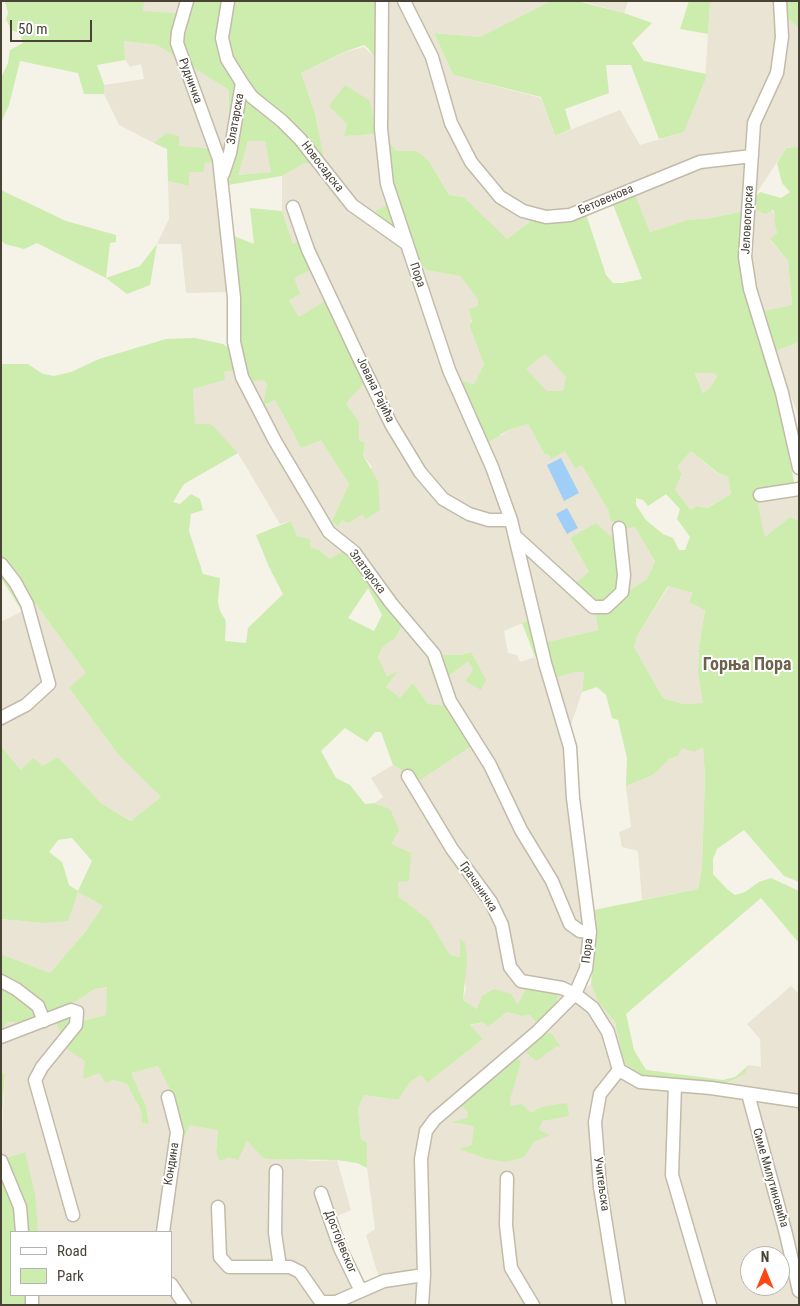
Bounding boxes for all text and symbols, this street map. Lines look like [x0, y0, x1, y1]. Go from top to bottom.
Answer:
scale bar [12, 10, 95, 42]
text: 50 m [18, 20, 48, 38]
street label: Рудничка [175, 56, 205, 106]
street label: Златарска [224, 92, 248, 146]
street label: Новосадска [298, 139, 346, 195]
street label: Бетовенова [576, 182, 636, 218]
street label: Јеловогорска [739, 185, 757, 255]
street label: Пора [406, 261, 428, 289]
street label: Јована Рајића [353, 355, 397, 425]
street label: Златарска [346, 547, 388, 597]
district label: Горња Пора [703, 654, 791, 676]
street label: Грачаничка [456, 859, 500, 915]
street label: Пора [579, 938, 597, 964]
street label: Симе Милутиновића [749, 1127, 791, 1229]
street label: Кондина [162, 1142, 182, 1186]
street label: Учитељска [590, 1156, 612, 1212]
street label: Достојевског [321, 1209, 359, 1275]
legend [10, 1231, 172, 1296]
text: Road [57, 1242, 87, 1260]
north arrow [740, 1246, 790, 1296]
text: N [761, 1249, 769, 1265]
text: Park [57, 1267, 84, 1285]

